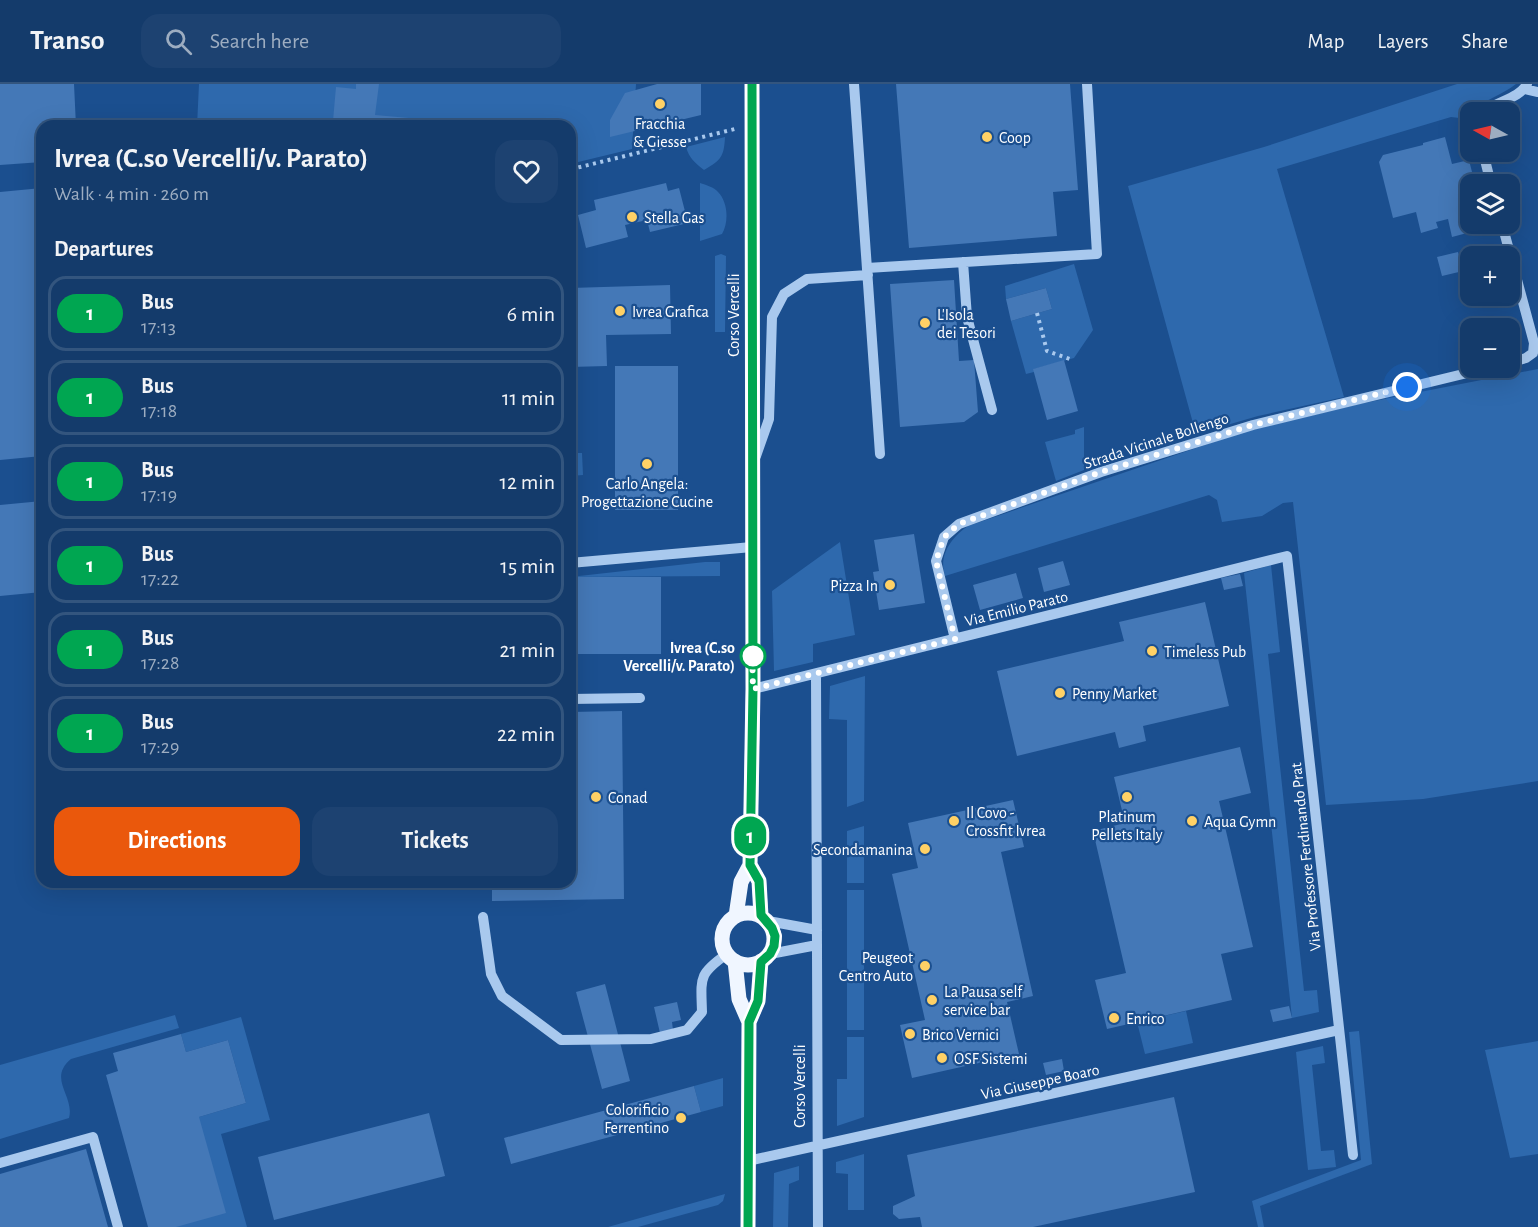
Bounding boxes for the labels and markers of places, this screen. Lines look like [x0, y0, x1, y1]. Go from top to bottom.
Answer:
marker: Fracchia & Giesse [653, 97, 667, 111]
place label: Fracchia & Giesse [633, 116, 687, 150]
marker: Coop [980, 130, 994, 144]
place label: Coop [999, 130, 1031, 146]
marker: Stella Gas [625, 210, 639, 224]
place label: Stella Gas [644, 210, 705, 226]
marker: Ivrea Grafica [613, 304, 627, 318]
place label: Ivrea Grafica [632, 304, 709, 320]
place label: L'Isola dei Tesori [937, 307, 996, 341]
marker: L'Isola dei Tesori [918, 316, 932, 330]
marker: Carlo Angela: Progettazione Cucine [640, 457, 654, 471]
place label: Carlo Angela: Progettazione Cucine [581, 476, 713, 510]
place label: Pizza In [830, 578, 878, 594]
marker: Pizza In [883, 578, 897, 592]
place label: Ivrea (C.so Vercelli/v. Parato) [623, 640, 735, 674]
marker: Ivrea (C.so Vercelli/v. Parato) [740, 643, 766, 669]
marker: Timeless Pub [1145, 644, 1159, 658]
place label: Timeless Pub [1164, 644, 1246, 660]
marker: Penny Market [1053, 686, 1067, 700]
place label: Penny Market [1072, 686, 1157, 703]
marker: Conad [589, 790, 603, 804]
place label: Conad [608, 790, 648, 806]
marker: Platinum Pellets Italy [1120, 790, 1134, 804]
place label: Il Covo - Crossfit Ivrea [966, 805, 1046, 839]
place label: Platinum Pellets Italy [1091, 809, 1163, 844]
marker: Il Covo - Crossfit Ivrea [947, 814, 961, 828]
marker: Aqua Gymn [1185, 814, 1199, 828]
place label: Aqua Gymn [1204, 814, 1276, 831]
place label: Secondamanina [813, 842, 913, 858]
marker: Secondamanina [918, 842, 932, 856]
place label: Peugeot Centro Auto [839, 950, 913, 984]
marker: Peugeot Centro Auto [918, 959, 932, 973]
place label: La Pausa self service bar [944, 984, 1023, 1018]
marker: La Pausa self service bar [925, 993, 939, 1007]
marker: Enrico [1107, 1011, 1121, 1025]
place label: Enrico [1126, 1011, 1165, 1027]
marker: Brico Vernici [903, 1027, 917, 1041]
place label: Brico Vernici [922, 1027, 999, 1043]
marker: OSF Sistemi [935, 1051, 949, 1065]
place label: OSF Sistemi [954, 1051, 1028, 1067]
place label: Colorificio Ferrentino [604, 1102, 669, 1136]
marker: Colorificio Ferrentino [674, 1111, 688, 1125]

